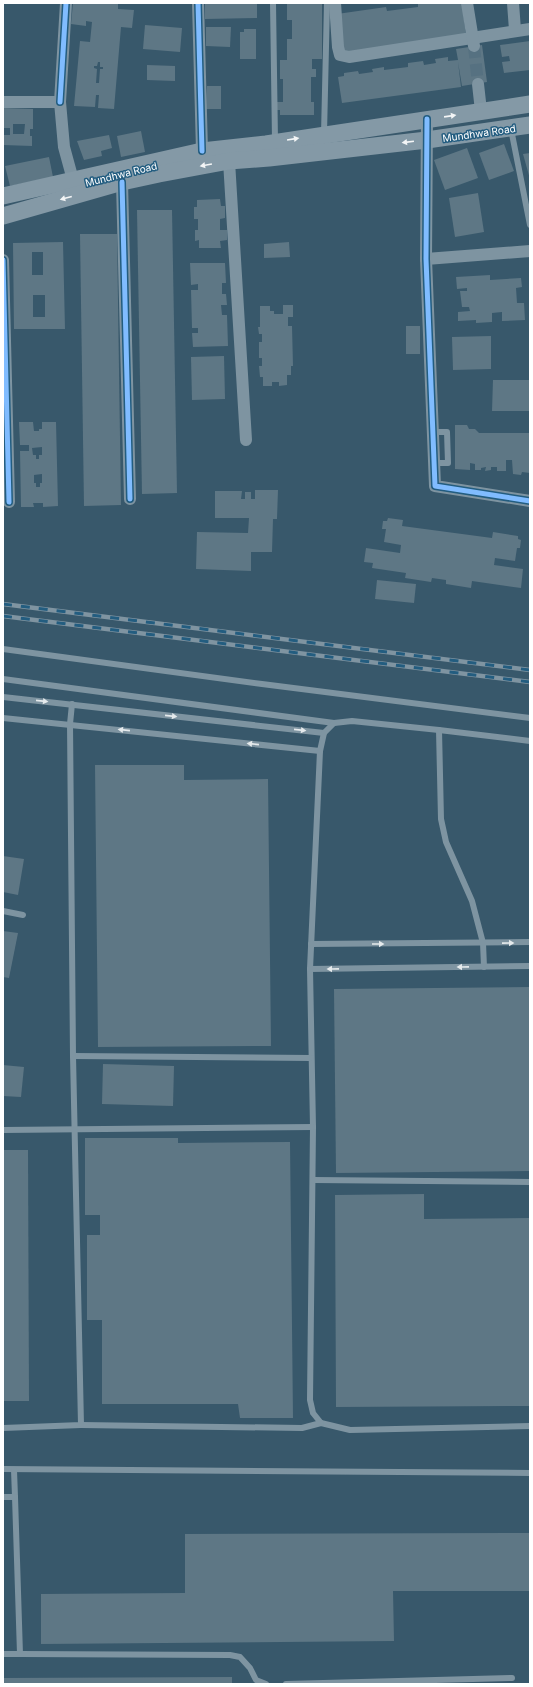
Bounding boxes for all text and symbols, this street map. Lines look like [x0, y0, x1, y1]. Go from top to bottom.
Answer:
one-way arrow [444, 113, 456, 119]
street label: Mundhwa Road [442, 122, 516, 144]
one-way arrow [287, 136, 299, 142]
one-way arrow [402, 139, 414, 145]
street label: Mundhwa Road [84, 159, 158, 189]
one-way arrow [200, 162, 212, 168]
one-way arrow [60, 195, 72, 201]
one-way arrow [36, 698, 48, 704]
one-way arrow [165, 713, 177, 719]
one-way arrow [118, 727, 130, 733]
one-way arrow [294, 727, 306, 734]
one-way arrow [247, 741, 259, 747]
one-way arrow [502, 940, 515, 946]
one-way arrow [372, 941, 385, 947]
one-way arrow [456, 964, 469, 970]
one-way arrow [326, 966, 339, 972]

